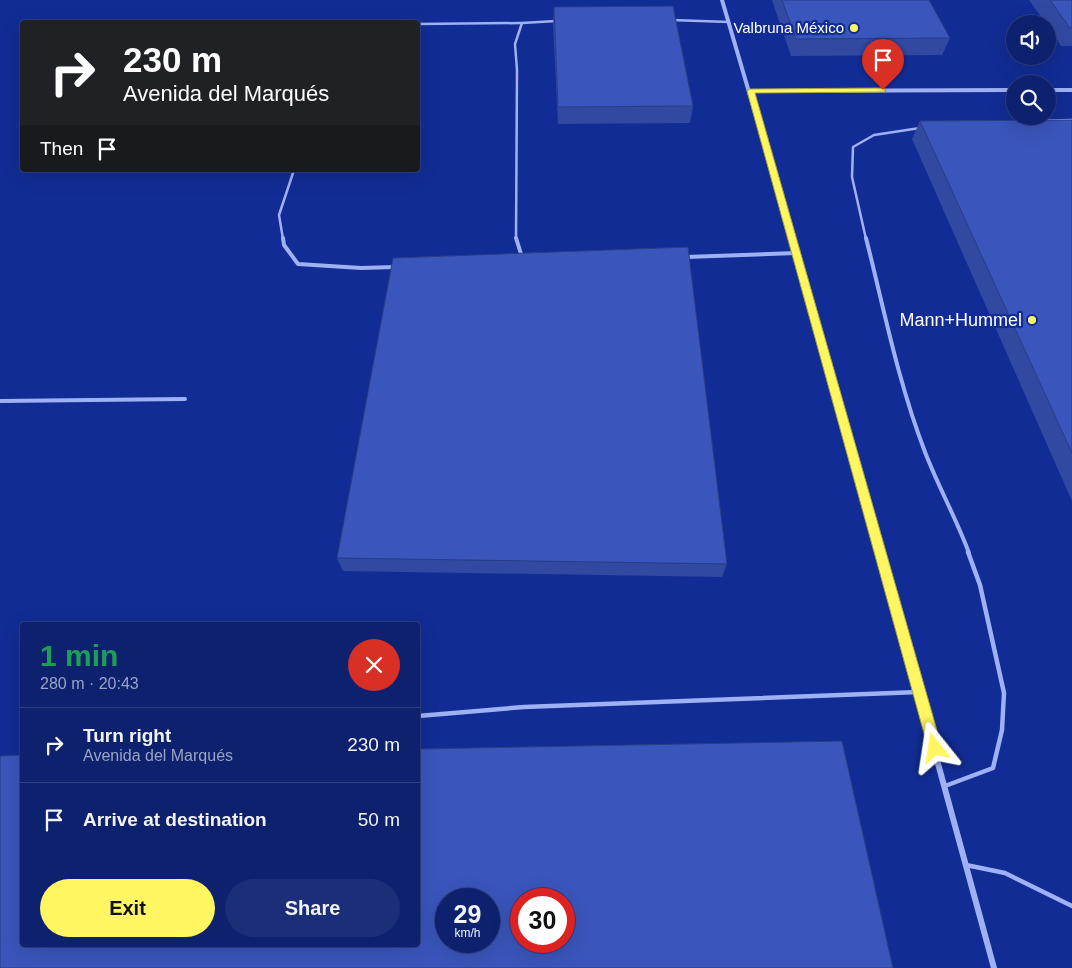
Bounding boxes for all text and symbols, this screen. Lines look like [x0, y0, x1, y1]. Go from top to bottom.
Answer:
map controls [1006, 15, 1056, 125]
button: sound [1006, 15, 1056, 65]
place label: Valbruna México [733, 19, 844, 36]
marker: Valbruna México [848, 22, 860, 34]
pin [862, 39, 904, 90]
icon: right [40, 40, 105, 105]
text: 230 m [123, 40, 222, 79]
icon: arrive [869, 46, 897, 74]
button: search [1006, 75, 1056, 125]
text: Avenida del Marqués [123, 81, 329, 106]
icon: arrive [93, 135, 121, 163]
text: Then [40, 138, 83, 159]
place label: Mann+Hummel [899, 310, 1022, 330]
marker: Mann+Hummel [1026, 314, 1038, 326]
text: 1 min [40, 639, 118, 672]
button: close [348, 639, 400, 691]
text: 280 m · 20:43 [40, 675, 139, 692]
position arrow [908, 721, 960, 773]
text: Turn right [83, 725, 171, 746]
icon: right [40, 731, 68, 759]
text: 230 m [347, 734, 400, 755]
text: Avenida del Marqués [83, 747, 233, 764]
icon: arrive [40, 806, 68, 834]
text: Arrive at destination [83, 809, 267, 830]
text: 50 m [358, 809, 400, 830]
button: Exit [40, 879, 215, 937]
button: Share [225, 879, 400, 937]
speed limit sign: 30 [510, 888, 575, 953]
text: 29 [454, 900, 481, 928]
text: km/h [454, 926, 481, 940]

